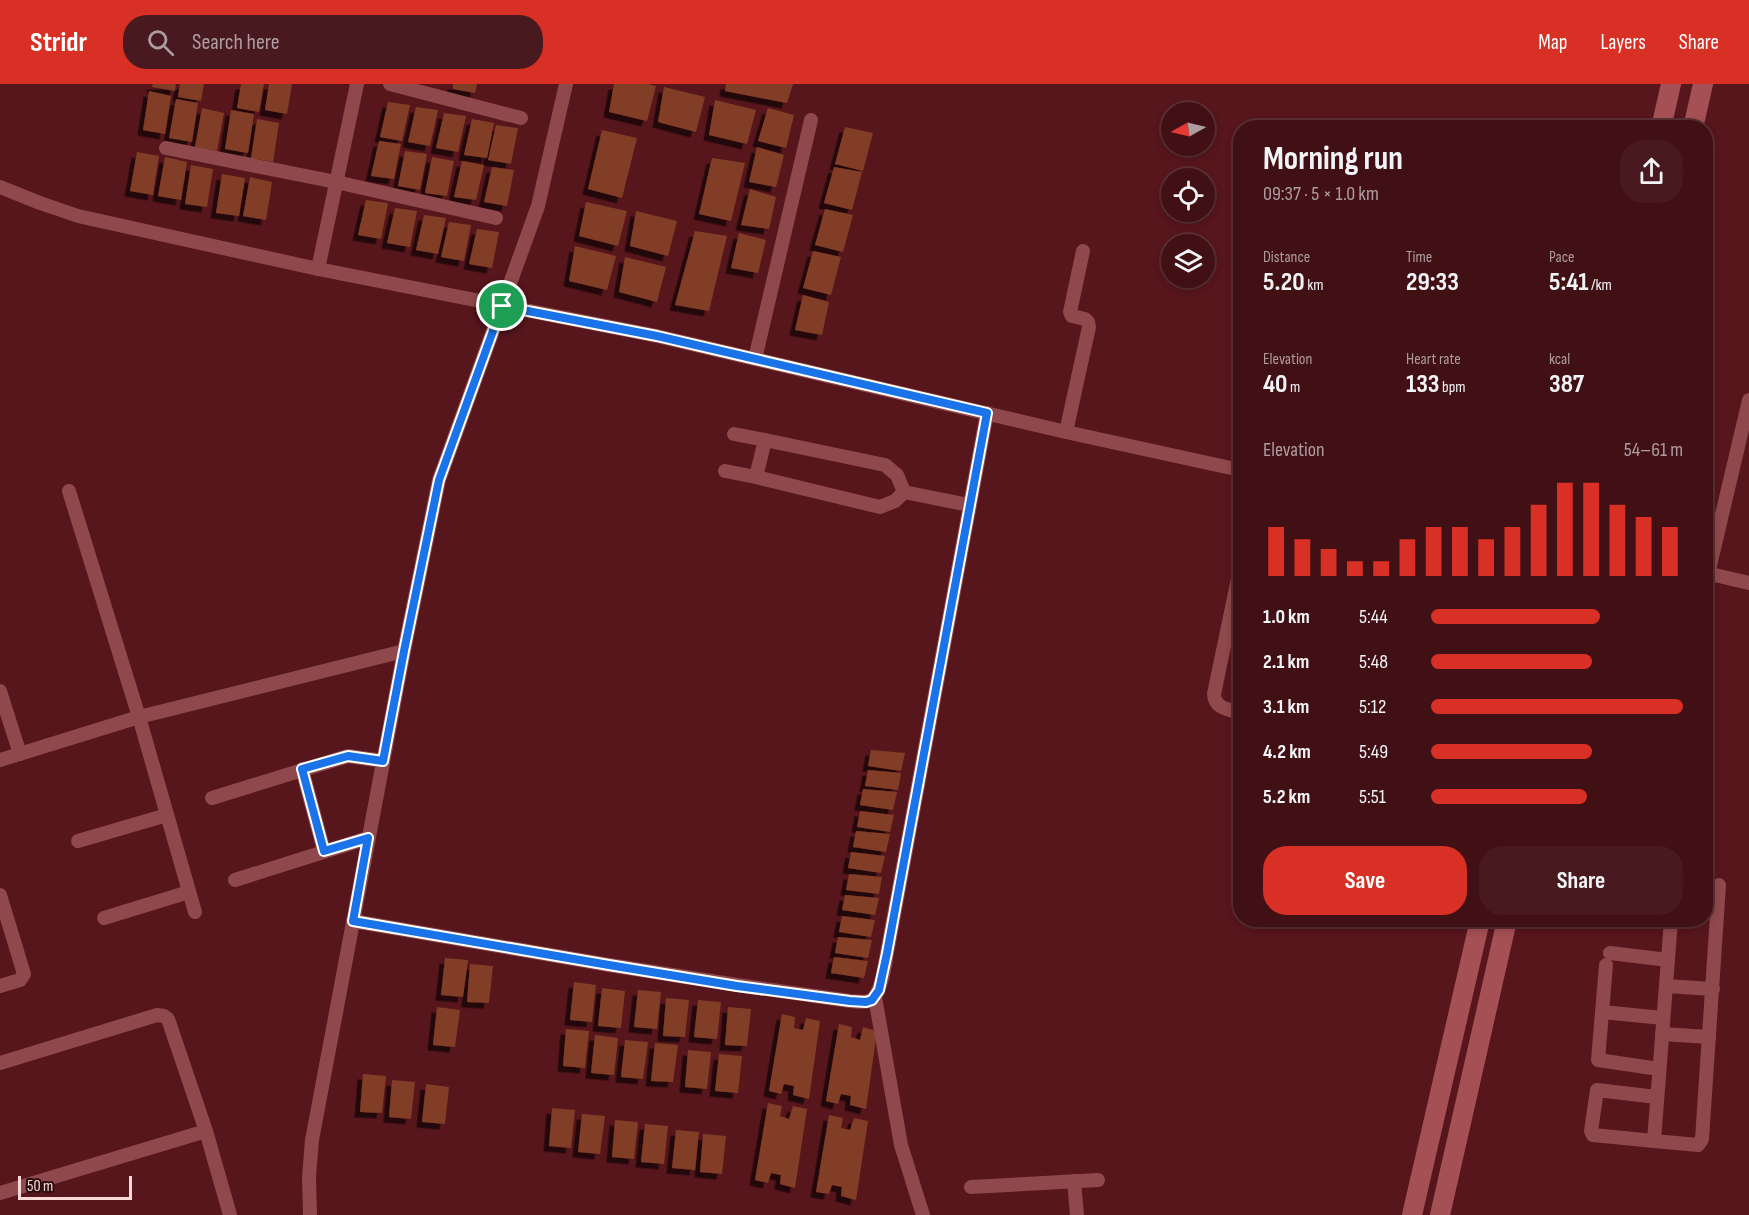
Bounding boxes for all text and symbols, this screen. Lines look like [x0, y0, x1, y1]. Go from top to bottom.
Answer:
search box [123, 15, 543, 69]
text: Stridr [30, 26, 87, 59]
icon: search [144, 26, 177, 59]
text: Search here [192, 29, 280, 56]
text: Map [1538, 30, 1567, 55]
text: Layers [1600, 30, 1646, 55]
text: Share [1679, 30, 1719, 55]
north arrow [1161, 102, 1215, 156]
map controls [1161, 102, 1215, 288]
text: Morning run [1263, 139, 1403, 179]
button: share [1620, 140, 1683, 203]
button: locate [1161, 168, 1215, 222]
text: 09:37 · 5 × 1.0 km [1263, 182, 1379, 206]
button: layers [1161, 234, 1215, 288]
text: Distance [1263, 248, 1310, 267]
text: Time [1406, 248, 1432, 267]
text: Pace [1549, 248, 1574, 267]
text: 5.20 [1263, 267, 1305, 298]
text: 29:33 [1406, 267, 1459, 298]
text: 5:41 [1549, 267, 1589, 298]
text: km [1305, 276, 1324, 295]
text: /km [1589, 276, 1612, 295]
pin [476, 280, 527, 331]
icon: arrive [485, 289, 518, 322]
text: Elevation [1263, 350, 1312, 369]
text: Heart rate [1406, 350, 1461, 369]
text: kcal [1549, 350, 1570, 369]
text: 40 [1263, 369, 1287, 400]
text: 133 [1406, 369, 1440, 400]
text: 387 [1549, 369, 1584, 400]
text: m [1287, 378, 1300, 397]
text: bpm [1440, 378, 1466, 397]
text: Elevation [1263, 438, 1325, 462]
text: 54–61 m [1624, 438, 1683, 462]
text: 1.0 km [1263, 605, 1310, 629]
text: 5:44 [1359, 605, 1388, 629]
text: 2.1 km [1263, 650, 1309, 674]
text: 5:48 [1359, 650, 1388, 674]
text: 3.1 km [1263, 695, 1309, 719]
text: 5:12 [1359, 695, 1386, 719]
text: 4.2 km [1263, 740, 1311, 764]
text: 5:49 [1359, 740, 1388, 764]
text: 5.2 km [1263, 785, 1310, 809]
text: 5:51 [1359, 785, 1386, 809]
button: Save [1263, 846, 1467, 915]
button: Share [1479, 846, 1683, 915]
scale bar [18, 1173, 132, 1200]
text: 50 m [27, 1177, 53, 1196]

